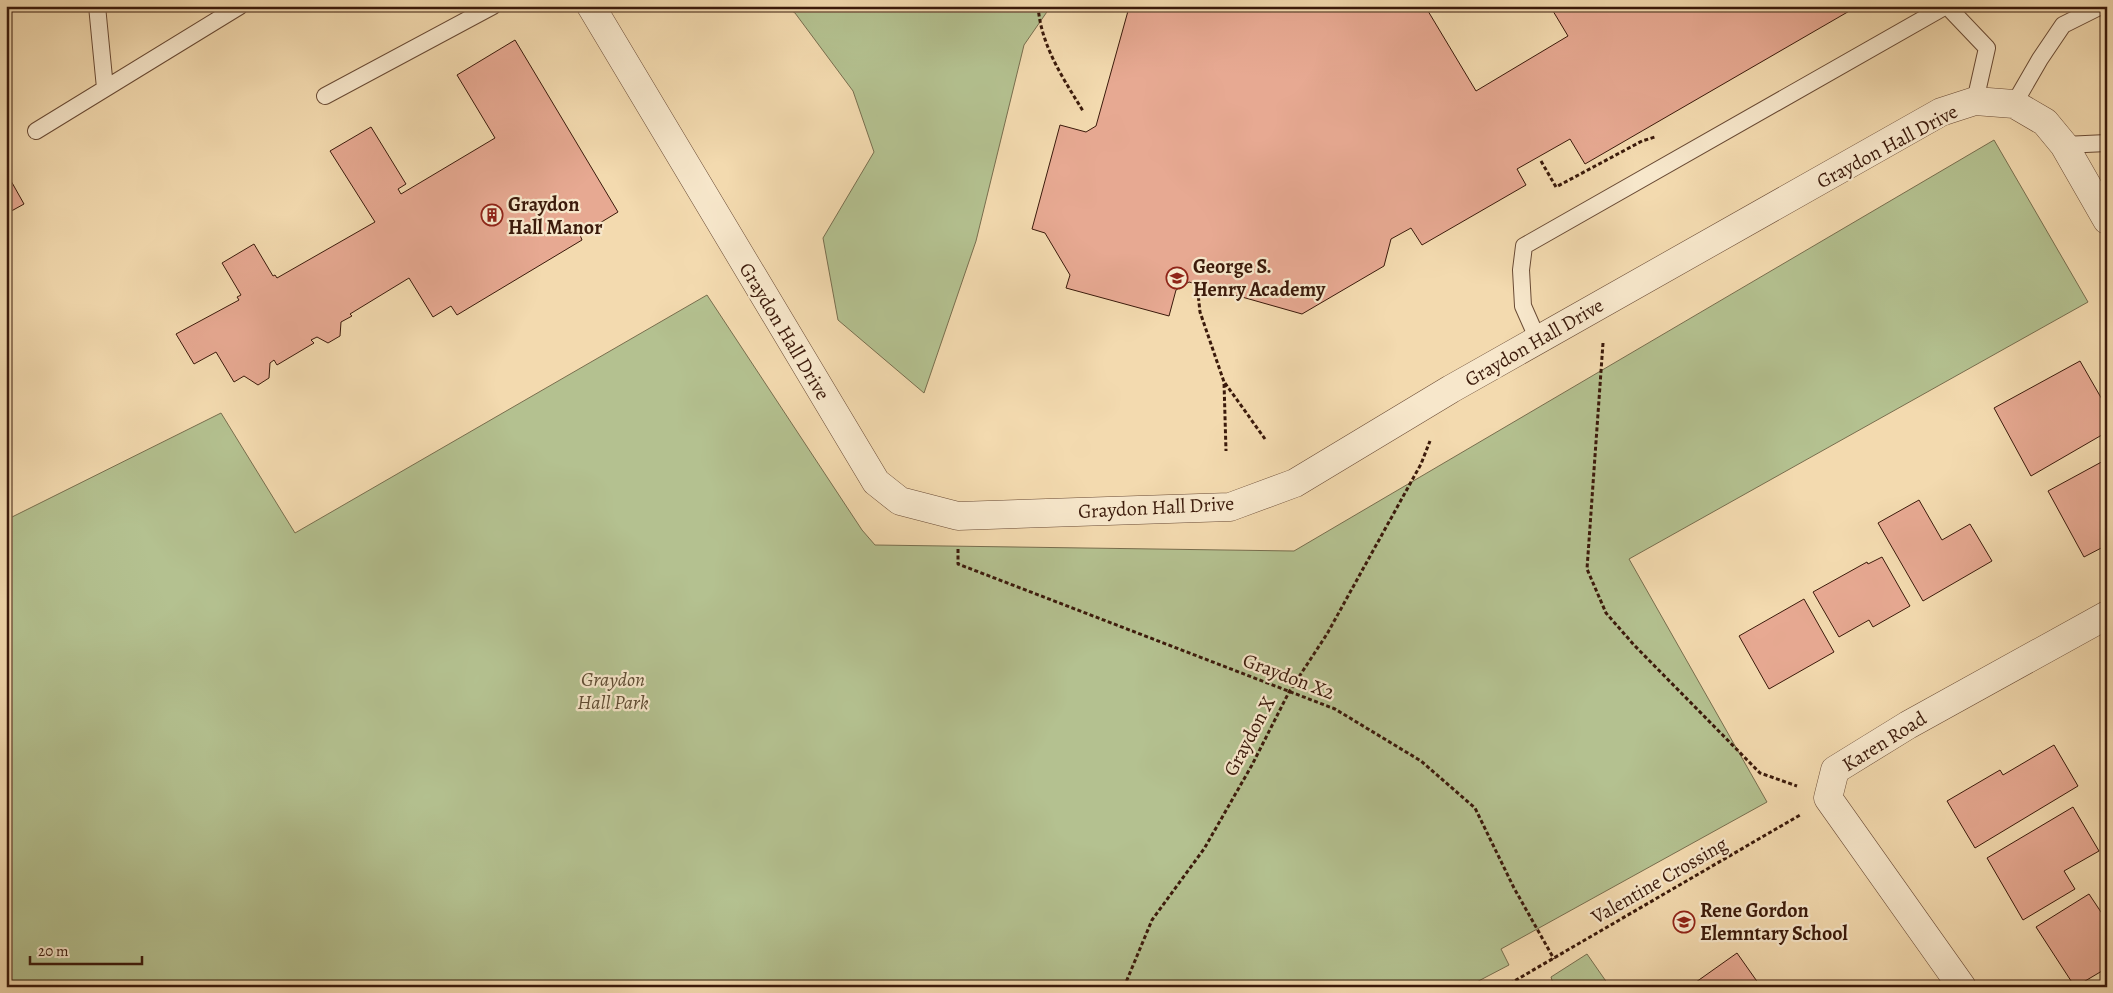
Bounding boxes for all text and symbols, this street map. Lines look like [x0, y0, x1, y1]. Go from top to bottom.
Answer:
street label: Graydon Hall Drive [1812, 98, 1963, 195]
place label: Graydon Hall Manor [508, 191, 602, 241]
building icon: Graydon Hall Manor [480, 203, 504, 227]
place label: George S. Henry Academy [1193, 253, 1326, 303]
street label: Graydon Hall Drive [733, 257, 836, 405]
school or university icon: George S. Henry Academy [1165, 266, 1189, 290]
street label: Graydon Hall Drive [1460, 292, 1609, 393]
street label: Graydon Hall Drive [1077, 490, 1235, 525]
street label: Graydon X2 [1239, 647, 1339, 706]
park label: Graydon Hall Park [577, 666, 649, 716]
street label: Graydon X [1217, 691, 1282, 781]
street label: Karen Road [1837, 705, 1932, 778]
street label: Valentine Crossing [1585, 830, 1732, 931]
place label: Rene Gordon Elemntary School [1700, 897, 1849, 947]
school or university icon: Rene Gordon Elemntary School [1672, 910, 1696, 934]
scale bar [30, 933, 142, 965]
text: 20 m [38, 941, 69, 961]

